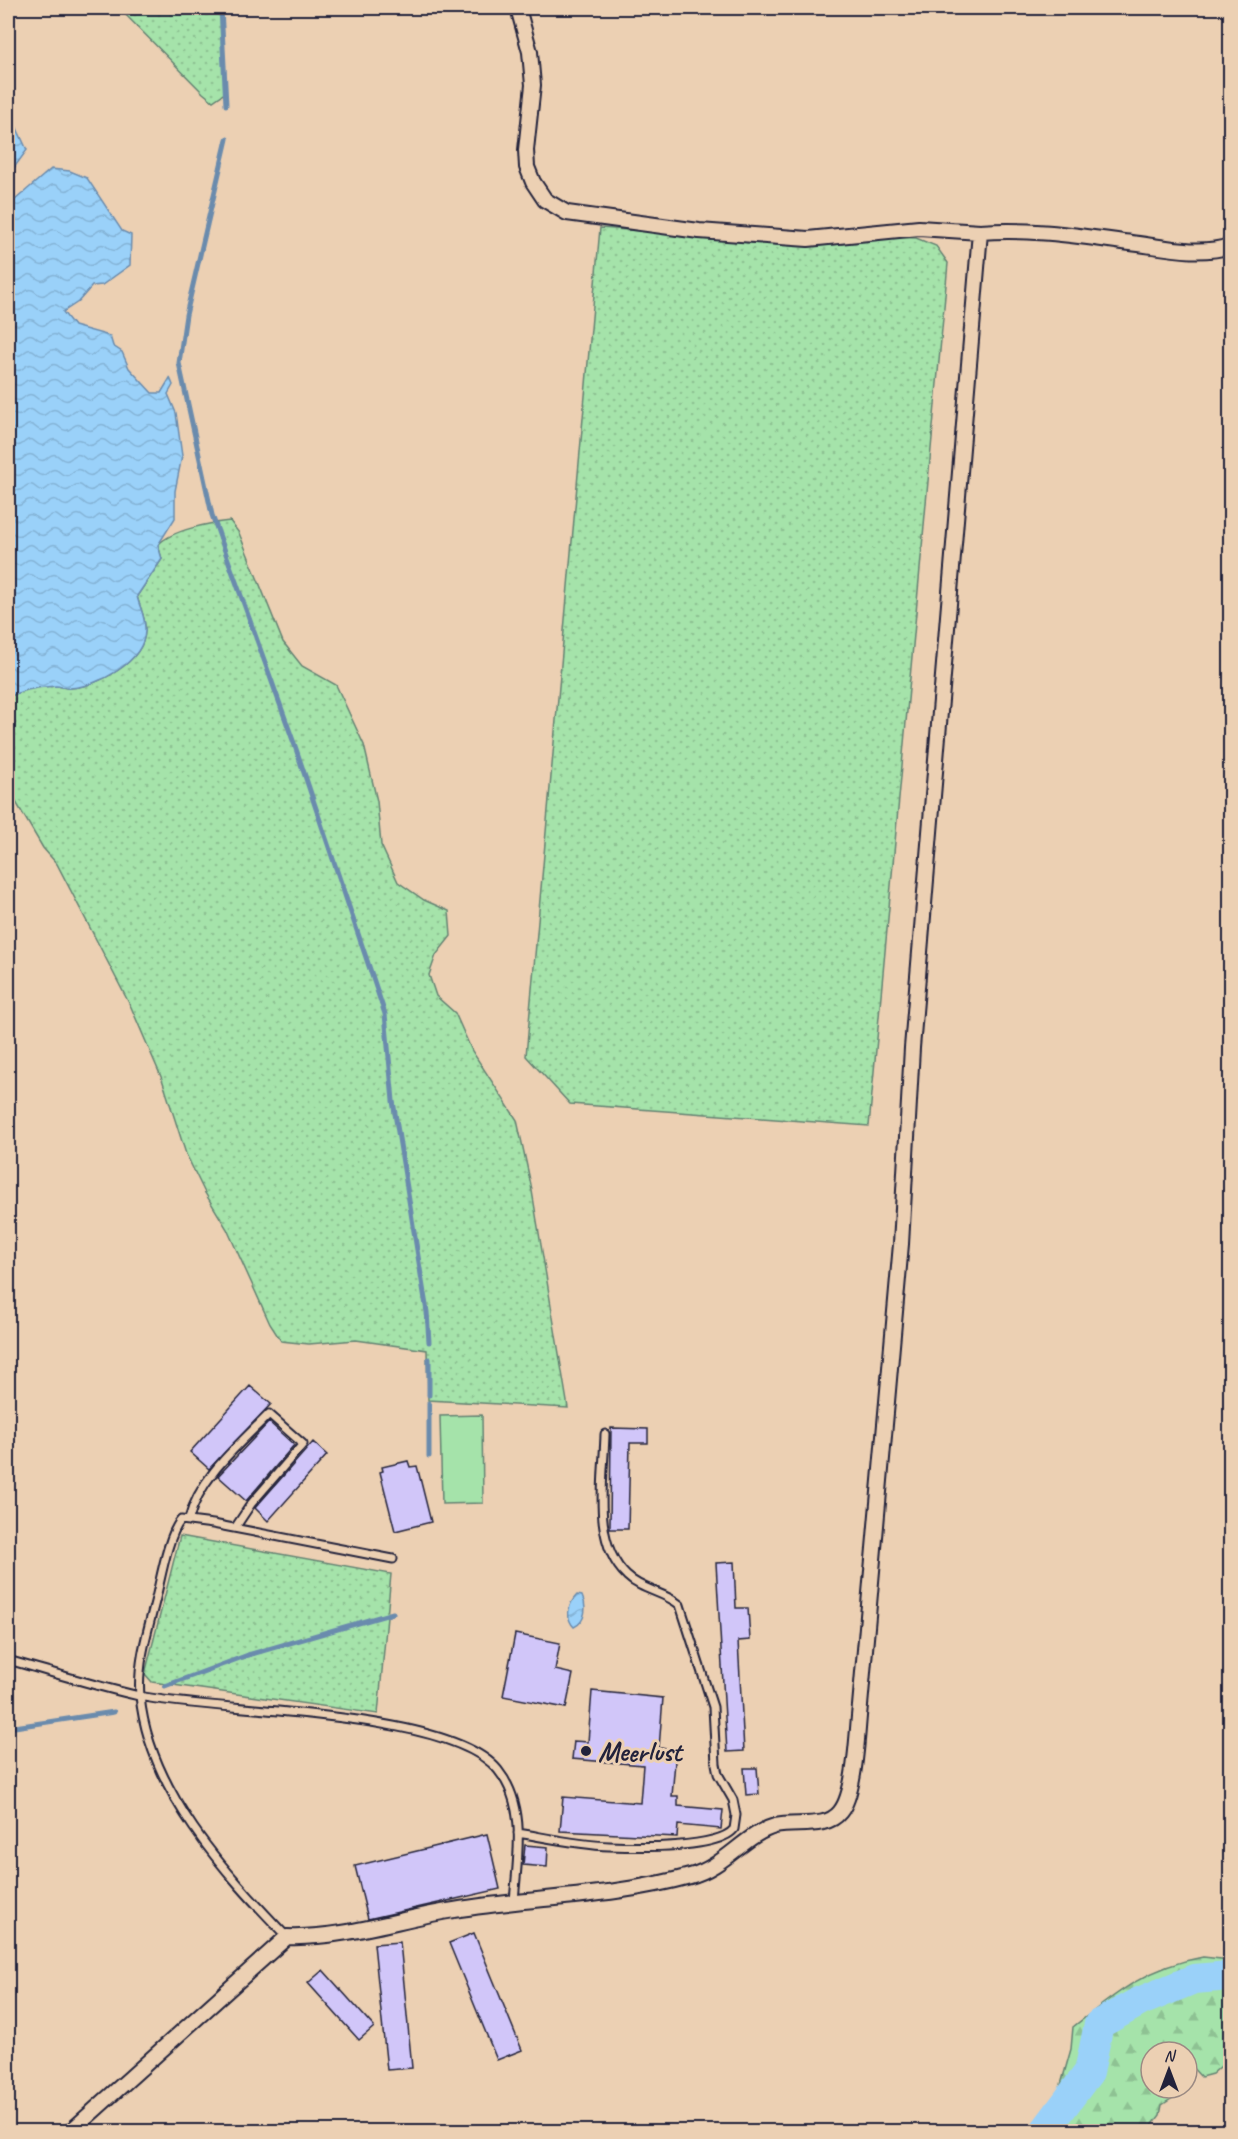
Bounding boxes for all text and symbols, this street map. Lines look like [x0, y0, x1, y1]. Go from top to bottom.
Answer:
place label: Meerlust [598, 1734, 684, 1769]
marker: Meerlust [579, 1744, 593, 1758]
north arrow [1139, 2040, 1199, 2100]
text: N [1164, 2046, 1177, 2066]

